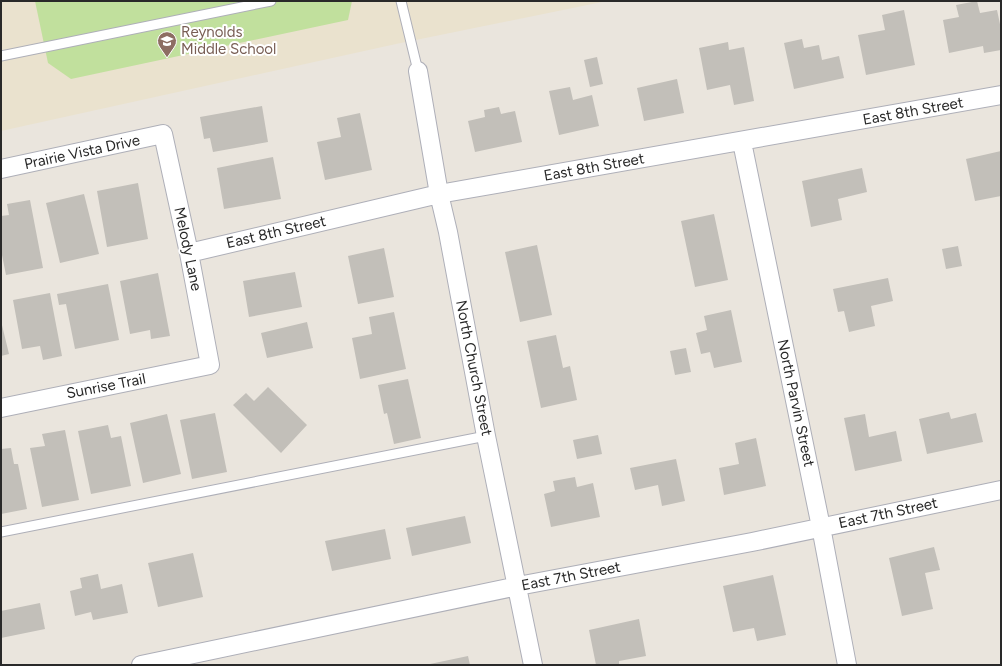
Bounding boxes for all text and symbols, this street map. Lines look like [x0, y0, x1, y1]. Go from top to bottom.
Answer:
place label: Reynolds Middle School [181, 23, 276, 58]
school or university icon: Reynolds Middle School [156, 30, 178, 58]
street label: East 8th Street [861, 93, 965, 129]
street label: Prairie Vista Drive [23, 131, 141, 173]
street label: East 8th Street [542, 149, 646, 185]
street label: Melody Lane [170, 205, 206, 293]
street label: East 8th Street [224, 212, 328, 252]
street label: North Church Street [452, 299, 496, 438]
street label: North Parvin Street [774, 338, 818, 469]
street label: Sunrise Trail [65, 369, 147, 403]
street label: East 7th Street [837, 494, 939, 532]
street label: East 7th Street [520, 557, 622, 594]

